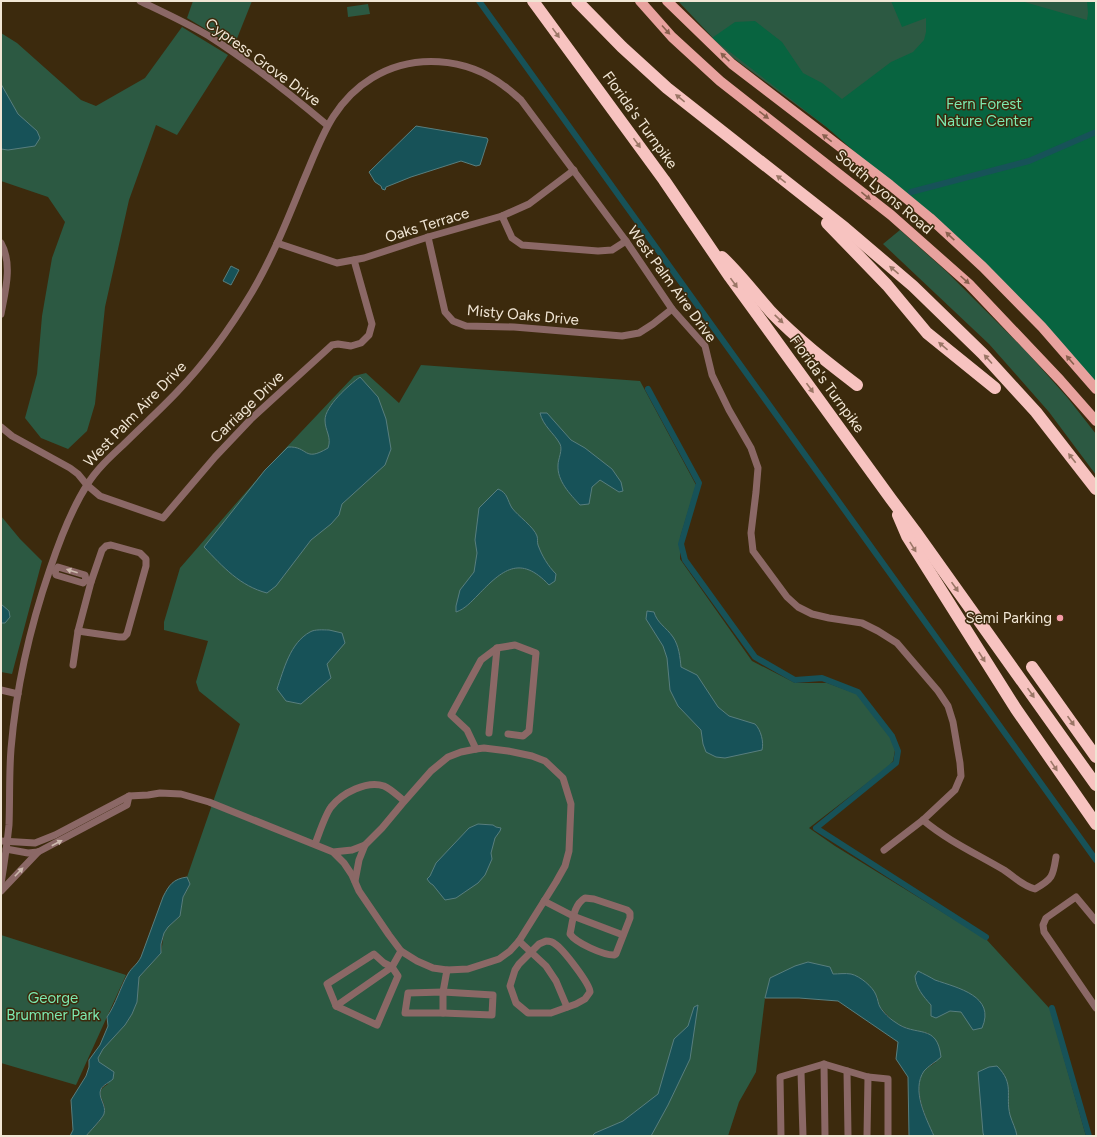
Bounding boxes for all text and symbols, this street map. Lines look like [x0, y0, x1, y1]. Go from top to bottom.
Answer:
street label: Cypress Grove Drive [202, 14, 324, 110]
one-way arrow [661, 25, 670, 35]
one-way arrow [552, 27, 561, 38]
one-way arrow [720, 52, 730, 62]
street label: Florida's Turnpike [599, 68, 681, 172]
one-way arrow [674, 93, 685, 102]
park label: Fern Forest Nature Center [936, 95, 1032, 130]
one-way arrow [758, 111, 769, 119]
one-way arrow [822, 133, 833, 142]
one-way arrow [633, 138, 641, 148]
street label: South Lyons Road [832, 146, 936, 238]
one-way arrow [776, 175, 787, 183]
one-way arrow [860, 191, 871, 200]
street label: Oaks Terrace [383, 204, 471, 246]
street label: West Palm Aire Drive [624, 222, 720, 346]
one-way arrow [945, 232, 956, 241]
one-way arrow [888, 265, 899, 274]
one-way arrow [959, 276, 970, 285]
one-way arrow [730, 278, 738, 288]
street label: Misty Oaks Drive [466, 301, 580, 329]
one-way arrow [774, 314, 784, 324]
street label: Florida's Turnpike [786, 332, 868, 436]
one-way arrow [937, 342, 948, 351]
one-way arrow [983, 354, 992, 364]
one-way arrow [1066, 354, 1075, 365]
street label: West Palm Aire Drive [80, 358, 190, 470]
street label: Carriage Drive [207, 367, 287, 447]
one-way arrow [806, 383, 814, 394]
one-way arrow [1067, 453, 1076, 464]
one-way arrow [910, 541, 917, 553]
one-way arrow [65, 568, 77, 574]
one-way arrow [951, 582, 959, 593]
place label: Semi Parking [965, 609, 1052, 627]
marker: Semi Parking [1055, 613, 1065, 623]
one-way arrow [979, 651, 986, 663]
one-way arrow [1027, 688, 1035, 699]
one-way arrow [1067, 716, 1075, 727]
one-way arrow [1050, 760, 1058, 771]
one-way arrow [51, 839, 62, 846]
one-way arrow [14, 867, 23, 876]
park label: George Brummer Park [6, 989, 101, 1024]

